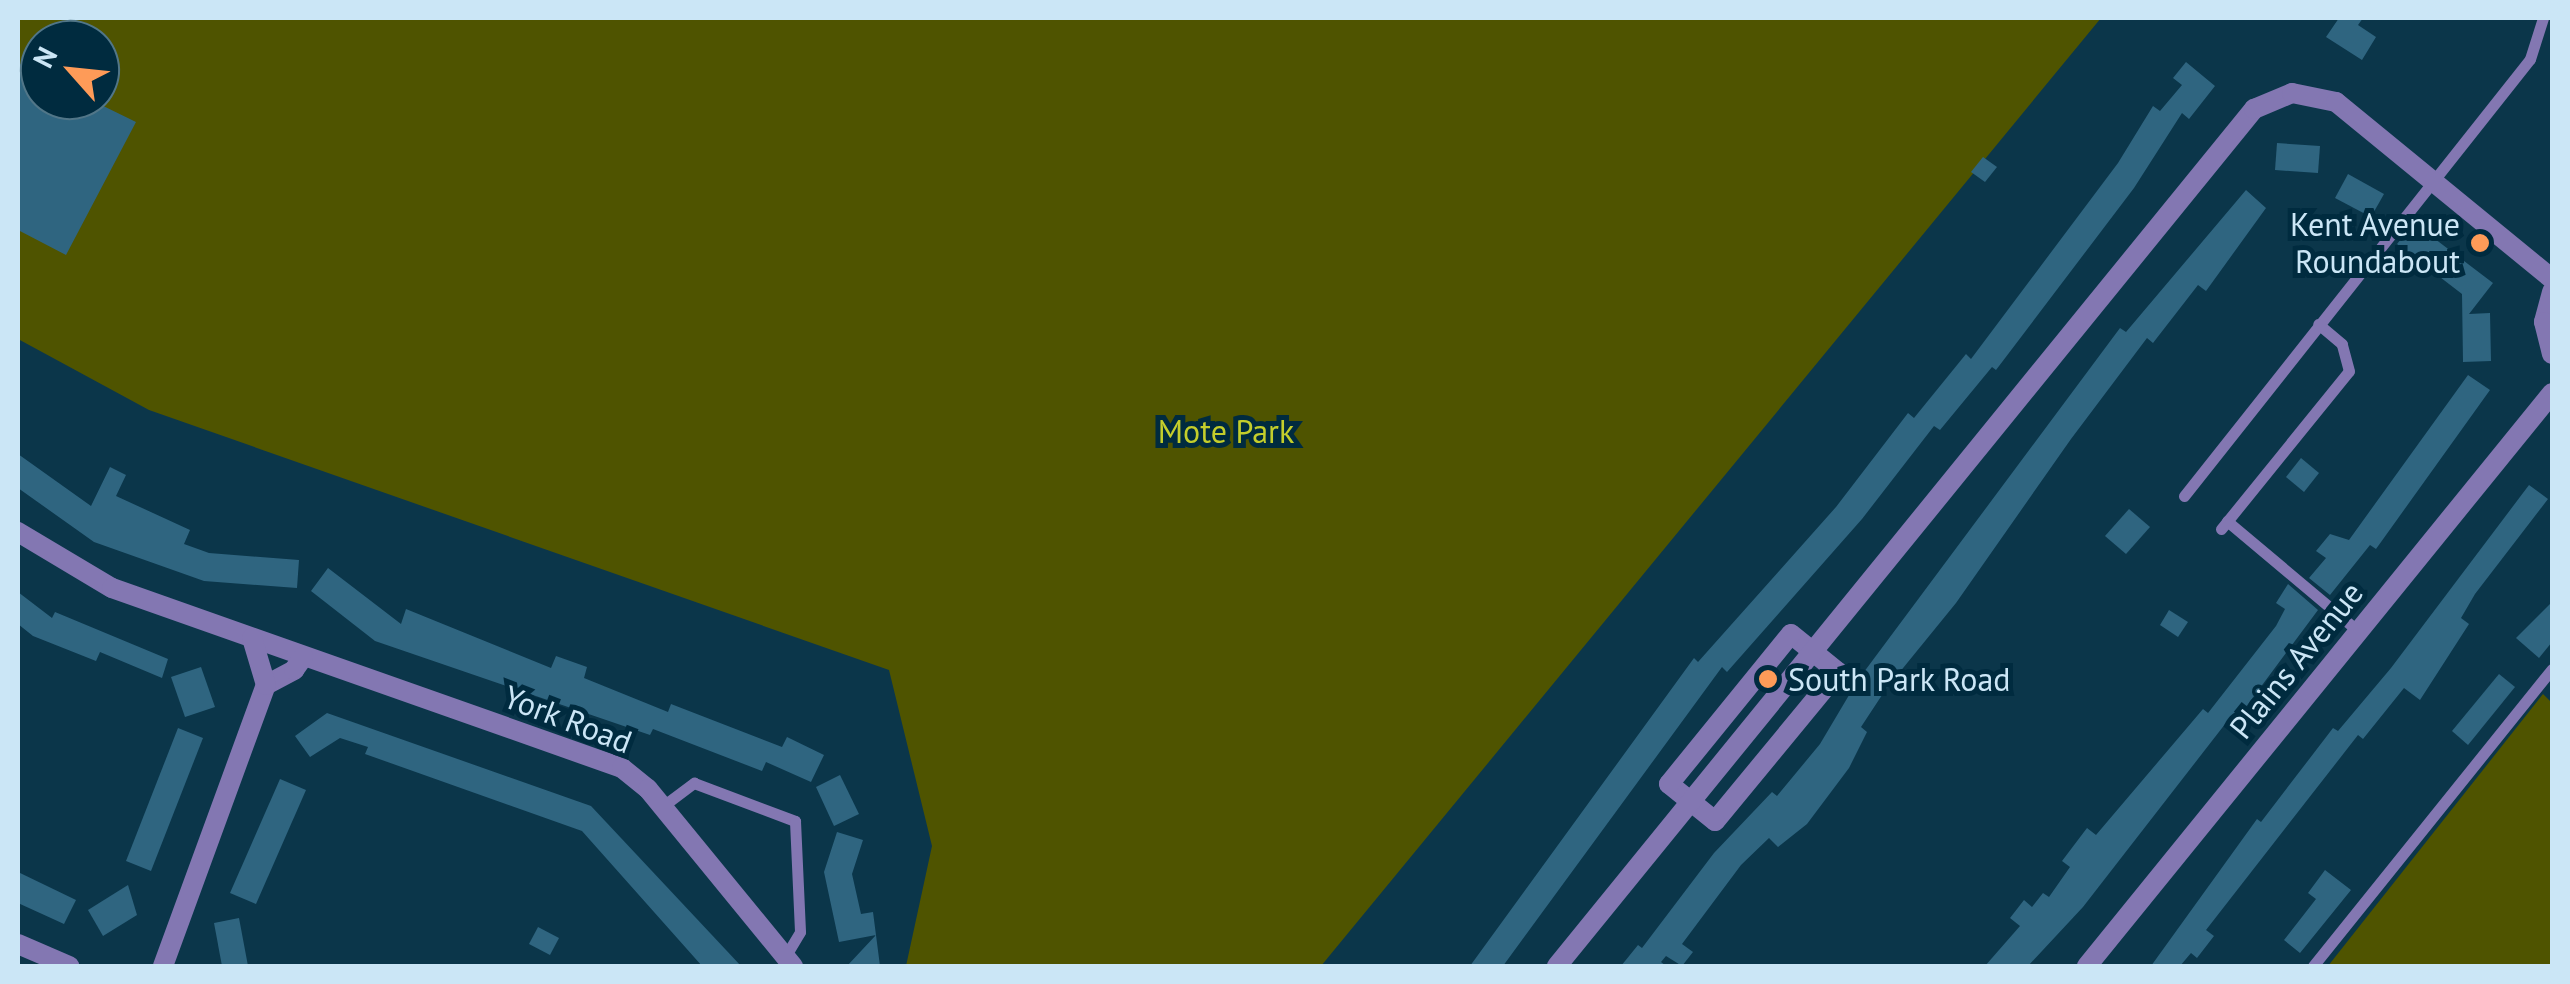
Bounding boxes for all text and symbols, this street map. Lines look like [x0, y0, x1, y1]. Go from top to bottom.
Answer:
north arrow [20, 20, 120, 120]
text: N [24, 40, 65, 74]
place label: Kent Avenue Roundabout [2289, 206, 2460, 281]
marker: Kent Avenue Roundabout [2469, 232, 2491, 254]
park label: Mote Park [1158, 412, 1294, 450]
street label: Plains Avenue [2221, 574, 2371, 746]
place label: South Park Road [1788, 660, 2011, 698]
marker: South Park Road [1757, 668, 1779, 690]
street label: York Road [498, 677, 638, 761]

